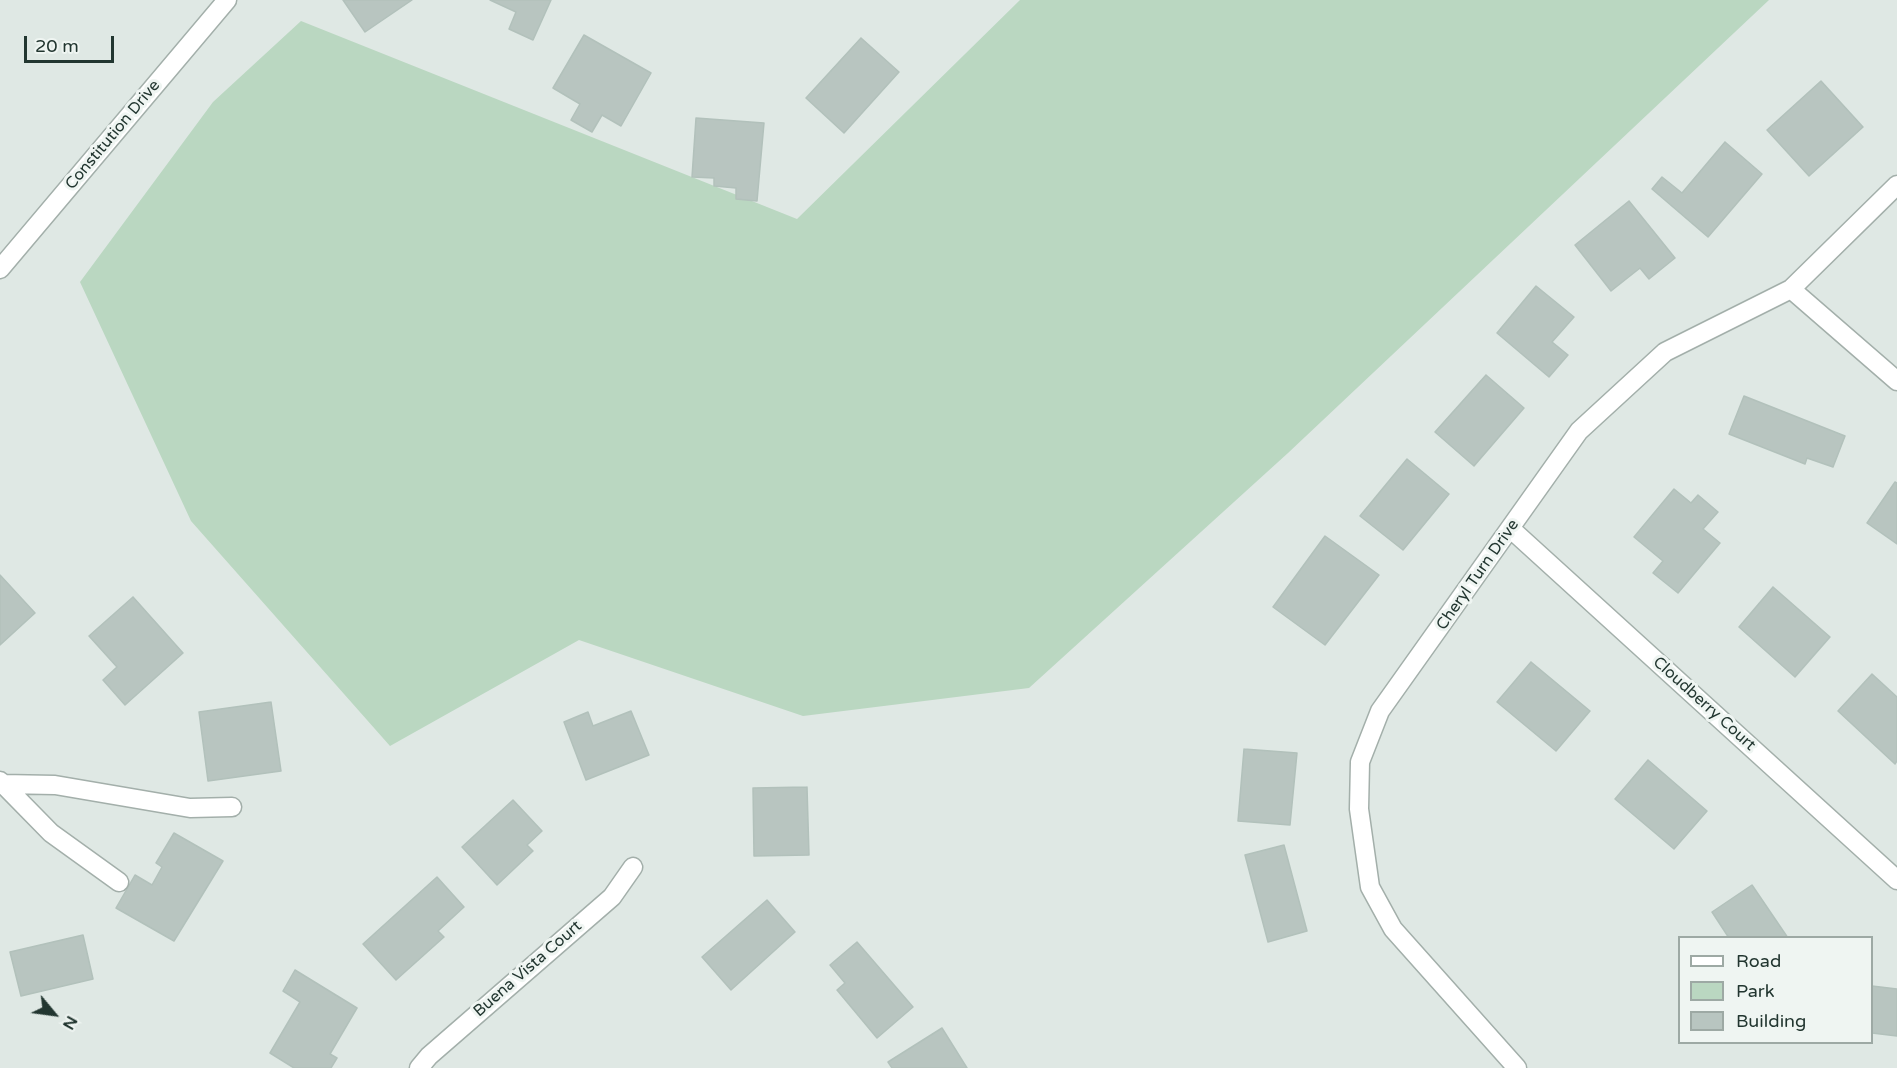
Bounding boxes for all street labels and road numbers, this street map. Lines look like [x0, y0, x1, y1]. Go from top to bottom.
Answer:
street label: Constitution Drive [62, 76, 164, 194]
street label: Cheryl Turn Drive [1433, 516, 1523, 634]
street label: Cloudberry Court [1649, 653, 1759, 755]
street label: Buena Vista Court [470, 917, 586, 1021]

